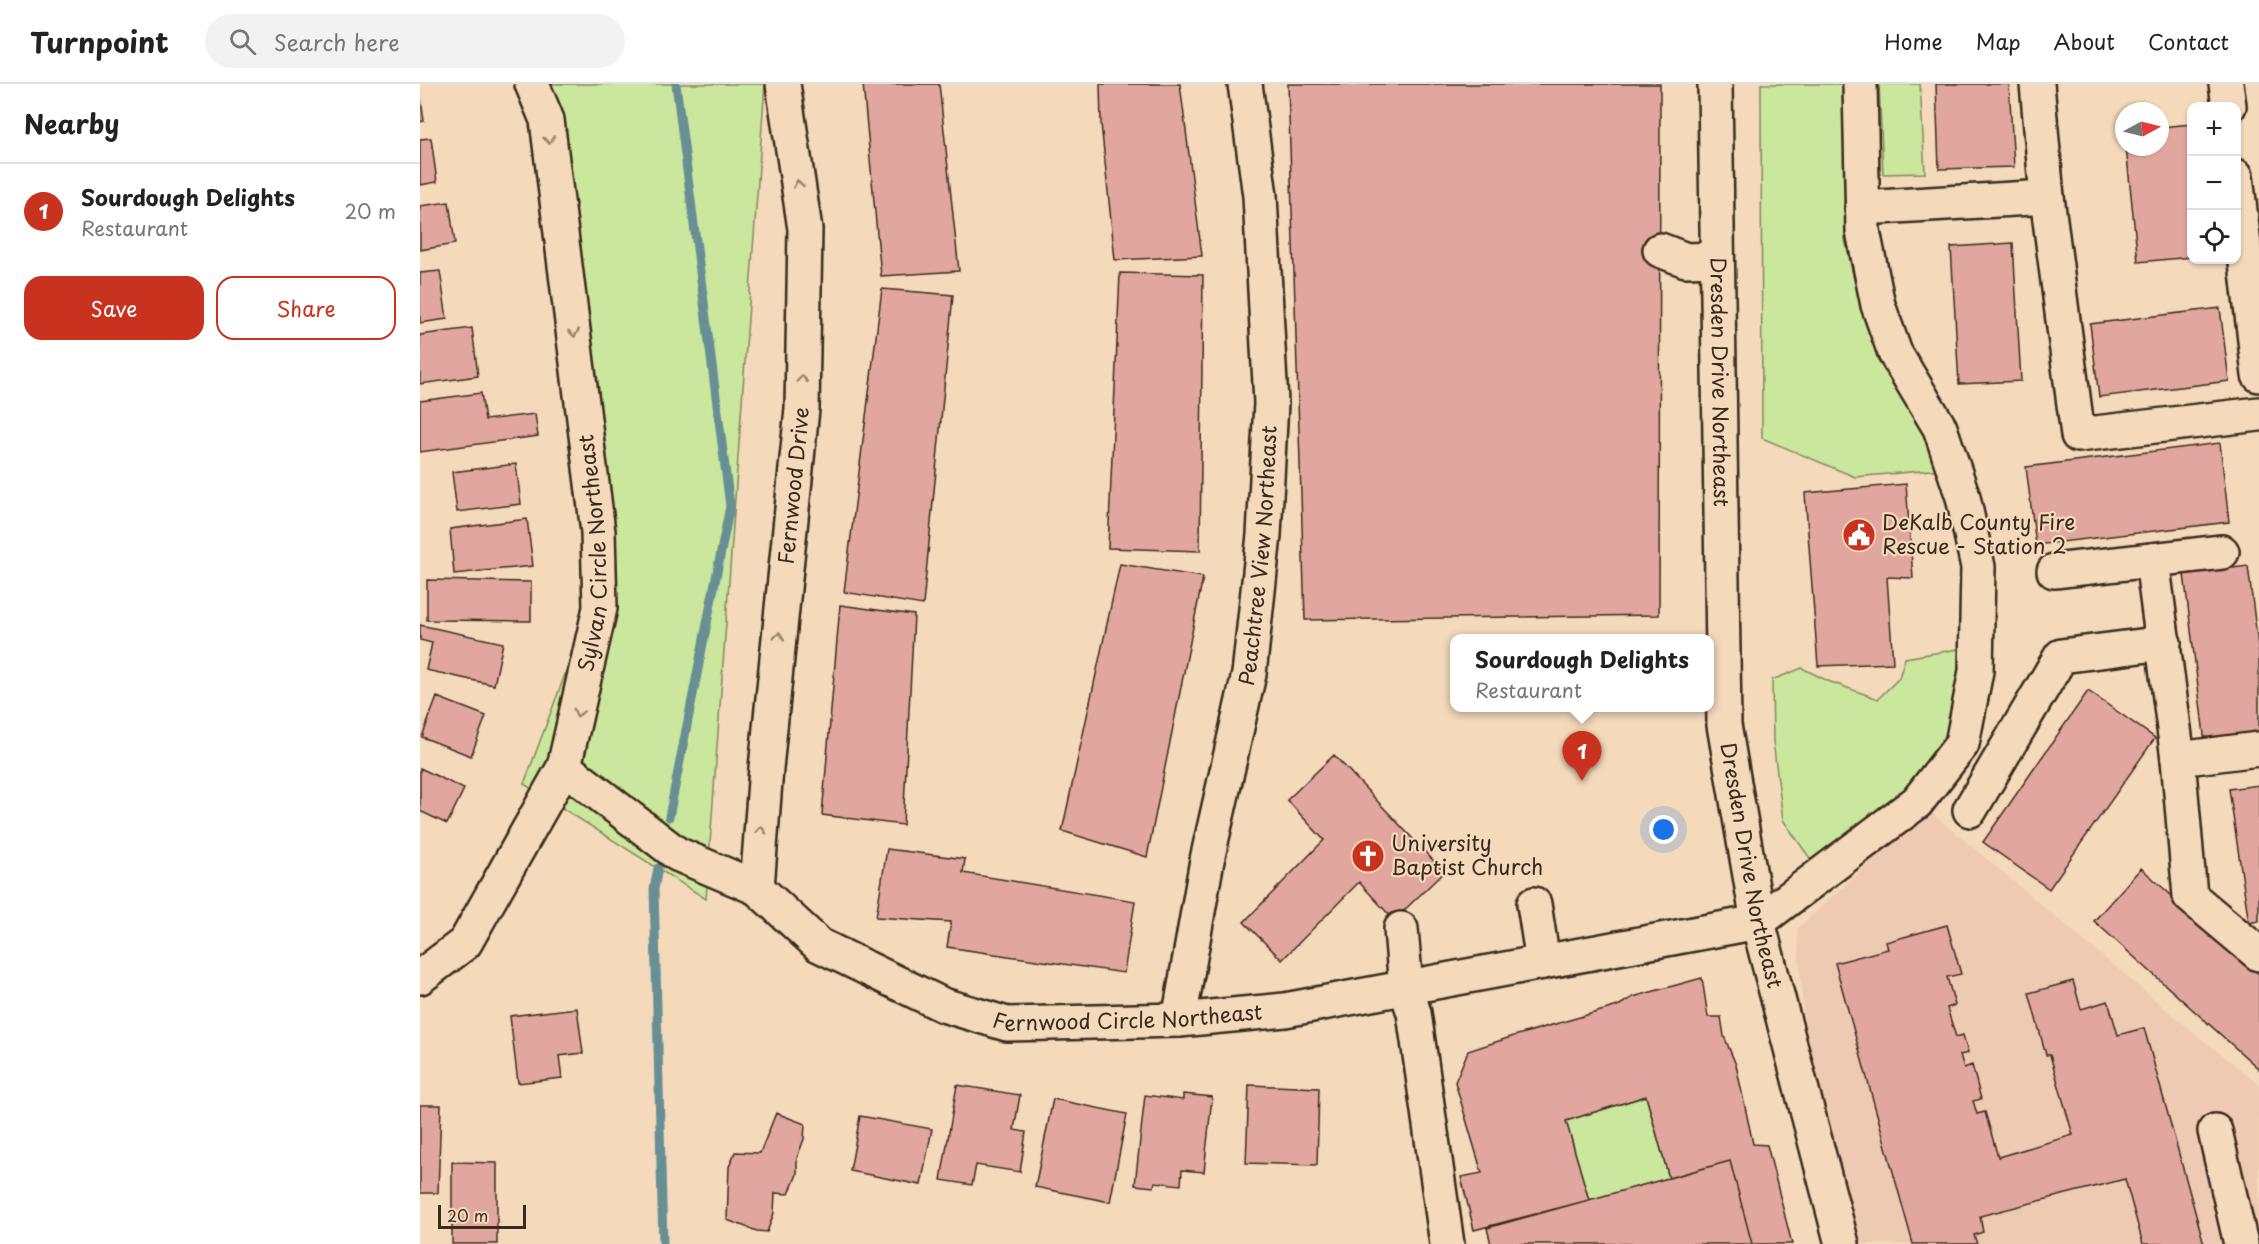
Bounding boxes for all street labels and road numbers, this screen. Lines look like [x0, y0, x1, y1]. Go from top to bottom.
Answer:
street label: Dresden Drive Northeast [1703, 257, 1739, 507]
street label: Fernwood Drive [769, 405, 816, 566]
street label: Peachtree View Northeast [1229, 425, 1284, 688]
street label: Sylvan Circle Northeast [568, 433, 614, 674]
street label: Dresden Drive Northeast [1713, 740, 1793, 991]
street label: Fernwood Circle Northeast [989, 994, 1264, 1038]

